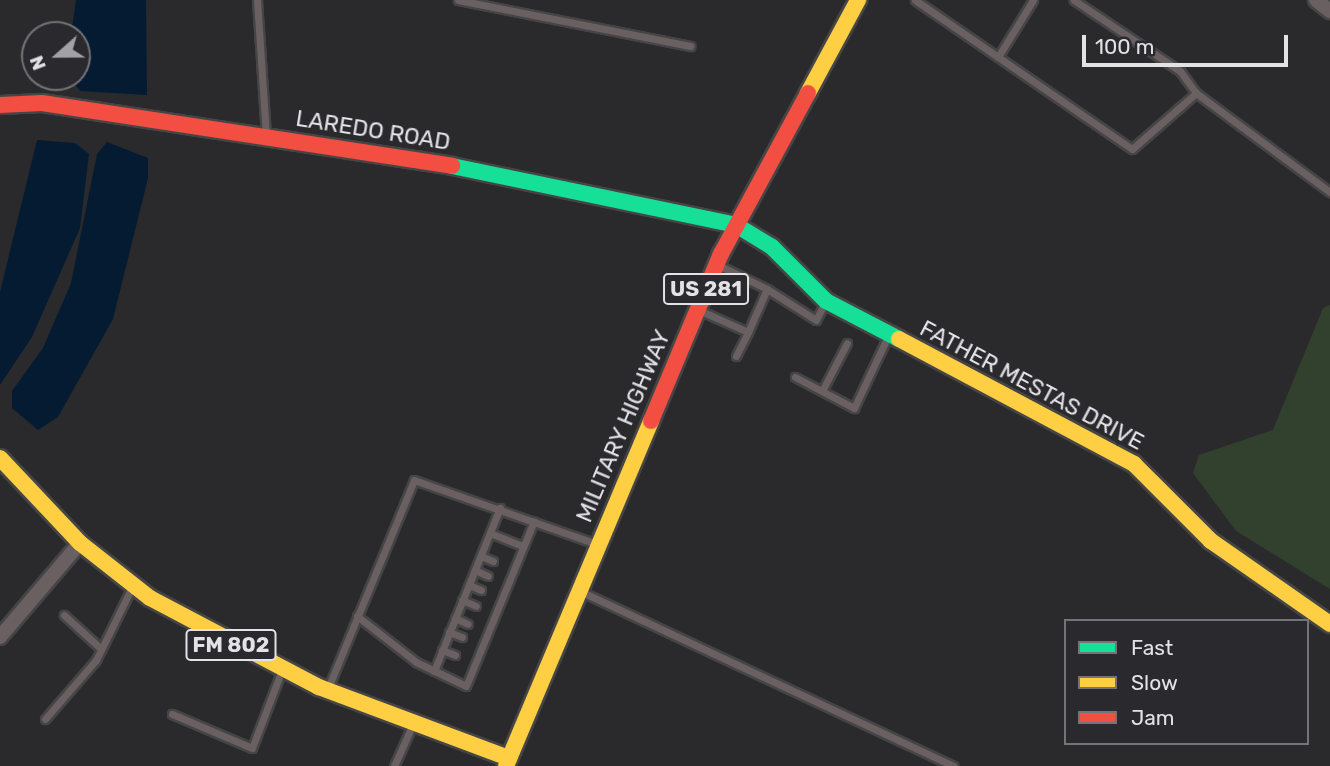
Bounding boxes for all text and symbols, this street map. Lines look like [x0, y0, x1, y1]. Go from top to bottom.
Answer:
north arrow [21, 21, 91, 91]
scale bar [1085, 21, 1292, 65]
text: 100 m [1095, 34, 1154, 59]
text: N [25, 52, 51, 73]
street label: LAREDO ROAD [294, 104, 452, 156]
road number: US 281 [662, 272, 750, 306]
street label: FATHER MESTAS DRIVE [915, 314, 1149, 456]
street label: MILITARY HIGHWAY [570, 325, 676, 527]
legend [1064, 619, 1309, 745]
road number: FM 802 [186, 628, 276, 662]
text: Fast [1131, 635, 1173, 660]
text: Slow [1131, 670, 1178, 695]
text: Jam [1131, 705, 1175, 730]

